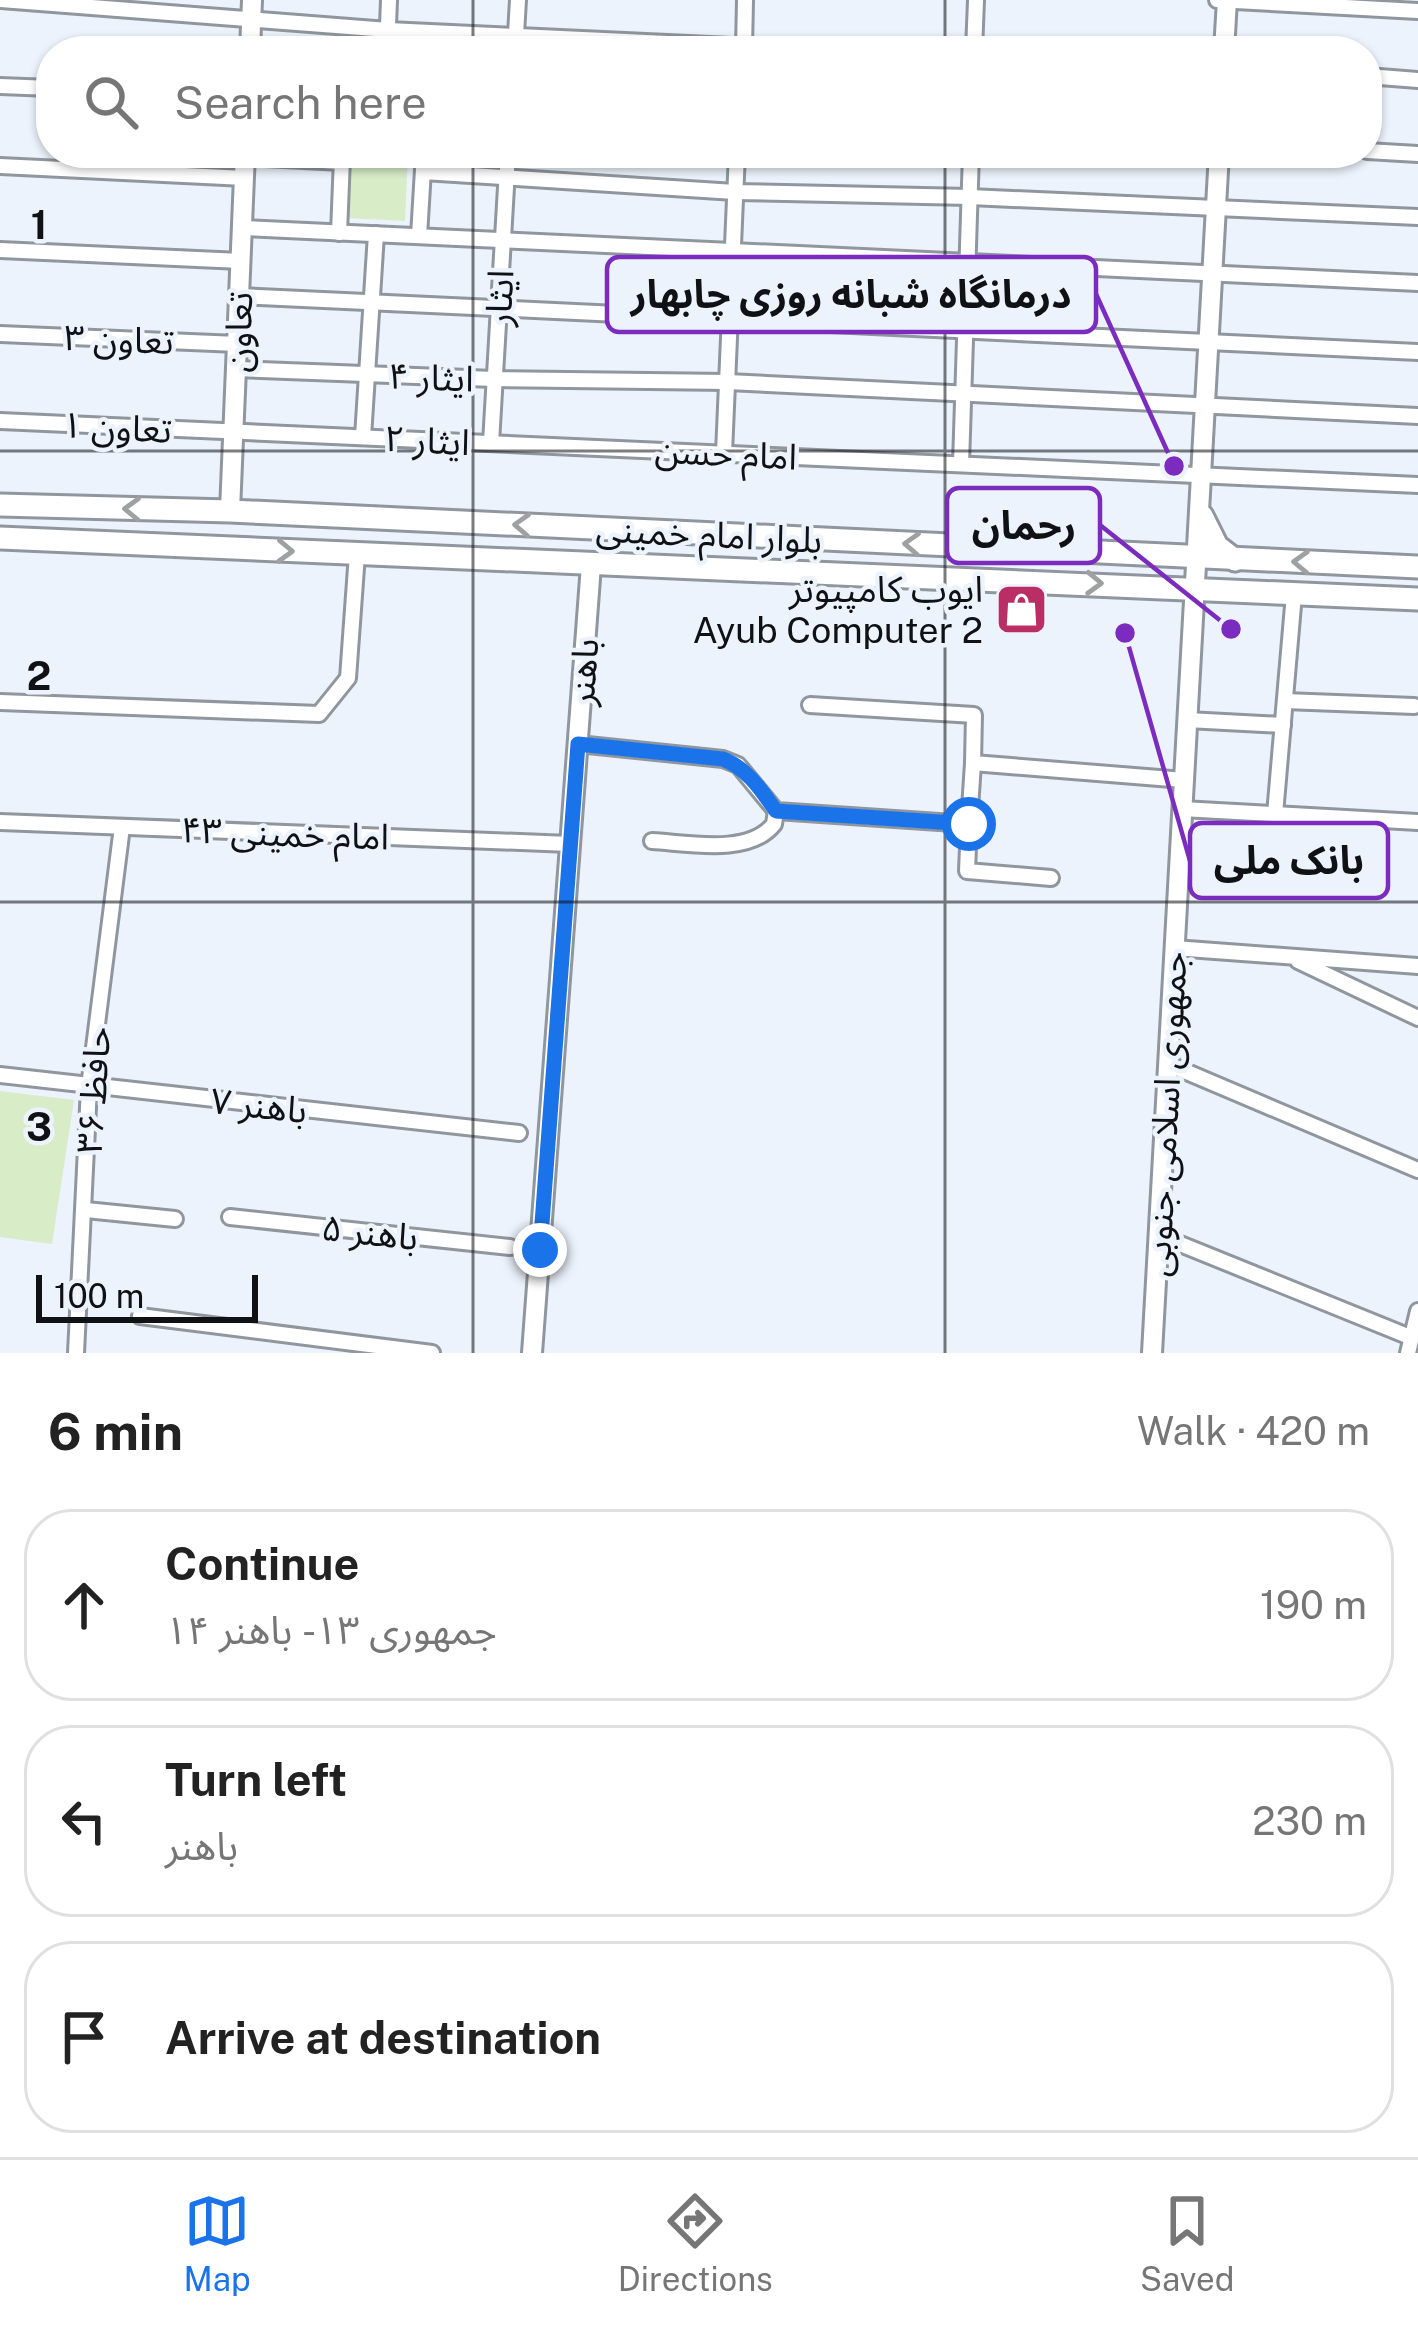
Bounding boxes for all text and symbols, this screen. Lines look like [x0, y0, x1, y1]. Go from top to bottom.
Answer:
search box [36, 36, 1382, 168]
icon: search [78, 69, 144, 135]
text: Search here [174, 76, 427, 129]
text: 1 [31, 202, 47, 248]
callout: درمانگاه شبانه روزی چابهار [607, 257, 1096, 332]
street label: ایثار [476, 269, 522, 328]
text: درمانگاه شبانه روزی چابهار [629, 271, 1071, 321]
street label: تعاون [216, 291, 260, 373]
street label: تعاون ۳ [63, 316, 175, 362]
street label: ایثار ۴ [387, 355, 475, 400]
street label: تعاون ۱ [61, 403, 173, 451]
street label: ایثار ۲ [383, 417, 471, 464]
street label: امام حسن [654, 428, 798, 485]
callout: رحمان [947, 488, 1100, 563]
one-way arrow [122, 496, 141, 522]
text: رحمان [972, 502, 1076, 548]
street label: بلوار امام خمینی [594, 507, 823, 568]
one-way arrow [512, 512, 531, 538]
one-way arrow [902, 531, 921, 557]
one-way arrow [276, 537, 295, 563]
one-way arrow [1291, 550, 1310, 576]
place label: ایوب کامپیوتر Ayub Computer 2 [693, 568, 983, 651]
one-way arrow [1085, 570, 1104, 596]
shop icon: ایوب کامپیوتر Ayub Computer 2 [994, 582, 1050, 638]
street label: باهنر [560, 637, 607, 708]
text: 2 [27, 653, 51, 699]
route start [942, 797, 996, 851]
street label: امام خمینی ۴۳ [180, 808, 390, 865]
callout: بانک ملی [1190, 823, 1388, 898]
text: بانک ملی [1214, 837, 1364, 883]
street label: جمهوری اسلامی جنوبی [1136, 950, 1195, 1278]
street label: حافظ ۳۶ [68, 1025, 118, 1155]
street label: باهنر ۷ [209, 1079, 309, 1132]
text: 3 [26, 1104, 52, 1150]
street label: باهنر ۵ [320, 1206, 420, 1259]
route end [513, 1223, 567, 1277]
scale bar [36, 1269, 258, 1322]
text: 100 m [54, 1277, 144, 1315]
text: 6 min [48, 1402, 183, 1461]
text: Walk · 420 m [1137, 1408, 1370, 1454]
text: Continue [165, 1537, 359, 1590]
icon: ahead [51, 1572, 117, 1638]
text: 190 m [1260, 1582, 1367, 1628]
text: جمهوری ۱۳ - باهنر ۱۴ [165, 1607, 497, 1653]
text: Turn left [165, 1753, 347, 1806]
icon: left [51, 1788, 117, 1854]
text: 230 m [1252, 1798, 1367, 1844]
text: باهنر [165, 1823, 238, 1869]
icon: arrive [51, 2004, 117, 2070]
text: Arrive at destination [165, 2011, 601, 2064]
tab: Map [184, 2188, 251, 2298]
tab: Directions [618, 2188, 773, 2298]
tab: Saved [1140, 2188, 1234, 2298]

